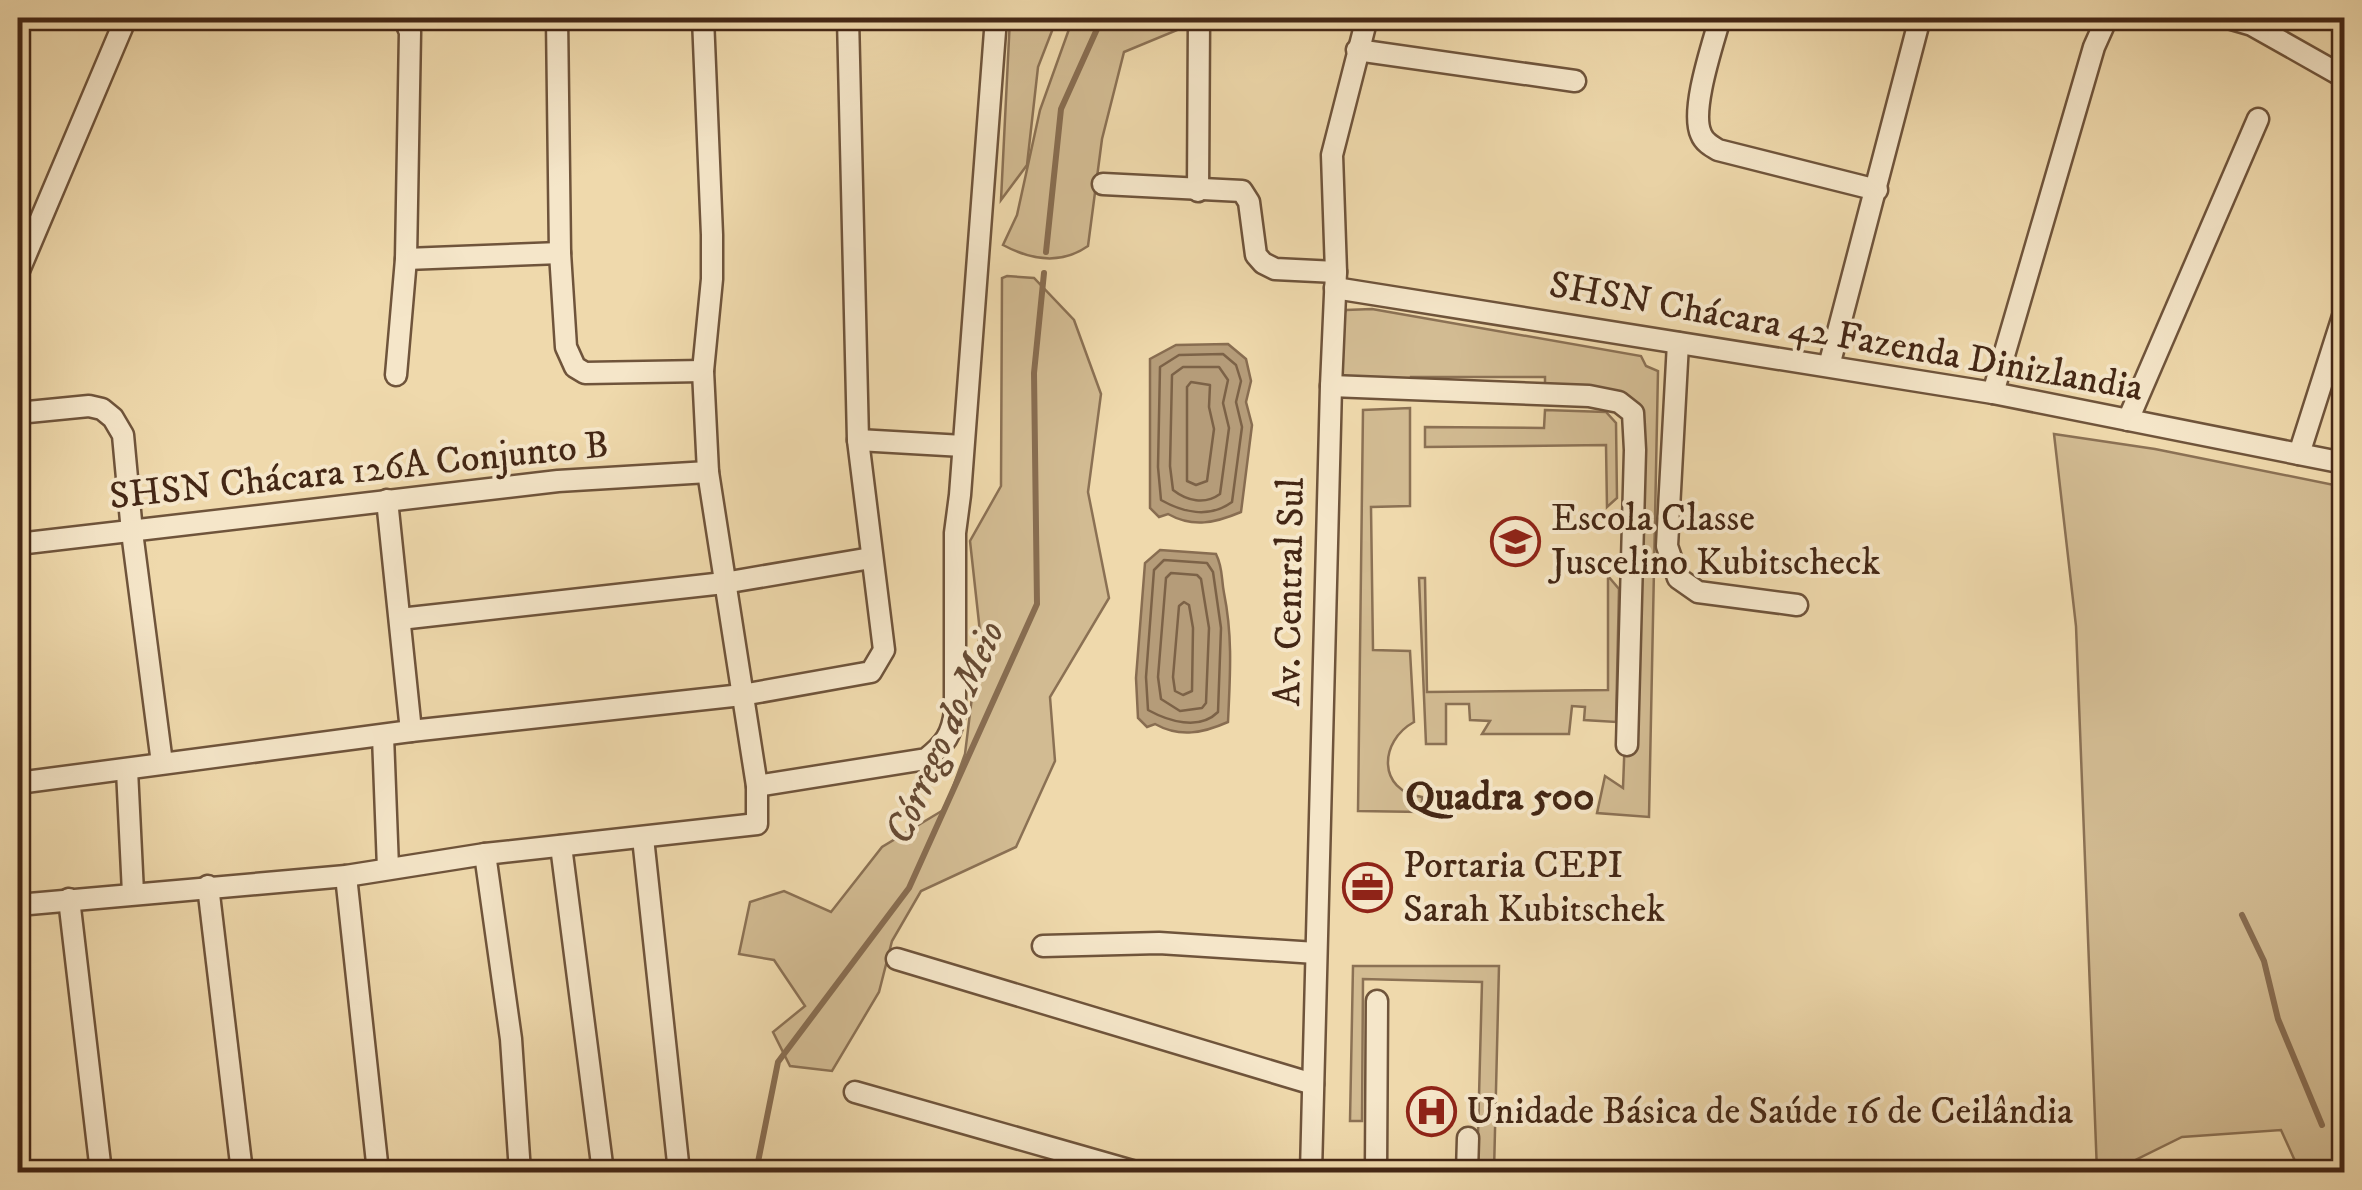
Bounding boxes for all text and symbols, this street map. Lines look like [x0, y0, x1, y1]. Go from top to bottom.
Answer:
street label: SHSN Chácara 42 Fazenda Dinizlandia [1545, 261, 2147, 413]
street label: SHSN Chácara 126A Conjunto B [107, 421, 611, 521]
street label: Av. Central Sul [1264, 477, 1316, 707]
place label: Escola Classe Juscelino Kubitscheck [1548, 495, 1880, 587]
school or university icon: Escola Classe Juscelino Kubitscheck [1490, 515, 1542, 567]
water label: Córrego do Meio [875, 614, 1017, 852]
district label: Quadra 500 [1405, 773, 1595, 823]
place label: Portaria CEPI Sarah Kubitschek [1403, 842, 1665, 934]
office icon: Portaria CEPI Sarah Kubitschek [1342, 862, 1394, 914]
hospital icon: Unidade Básica de Saúde 16 de Ceilândia [1405, 1086, 1457, 1138]
place label: Unidade Básica de Saúde 16 de Ceilândia [1466, 1088, 2073, 1136]

